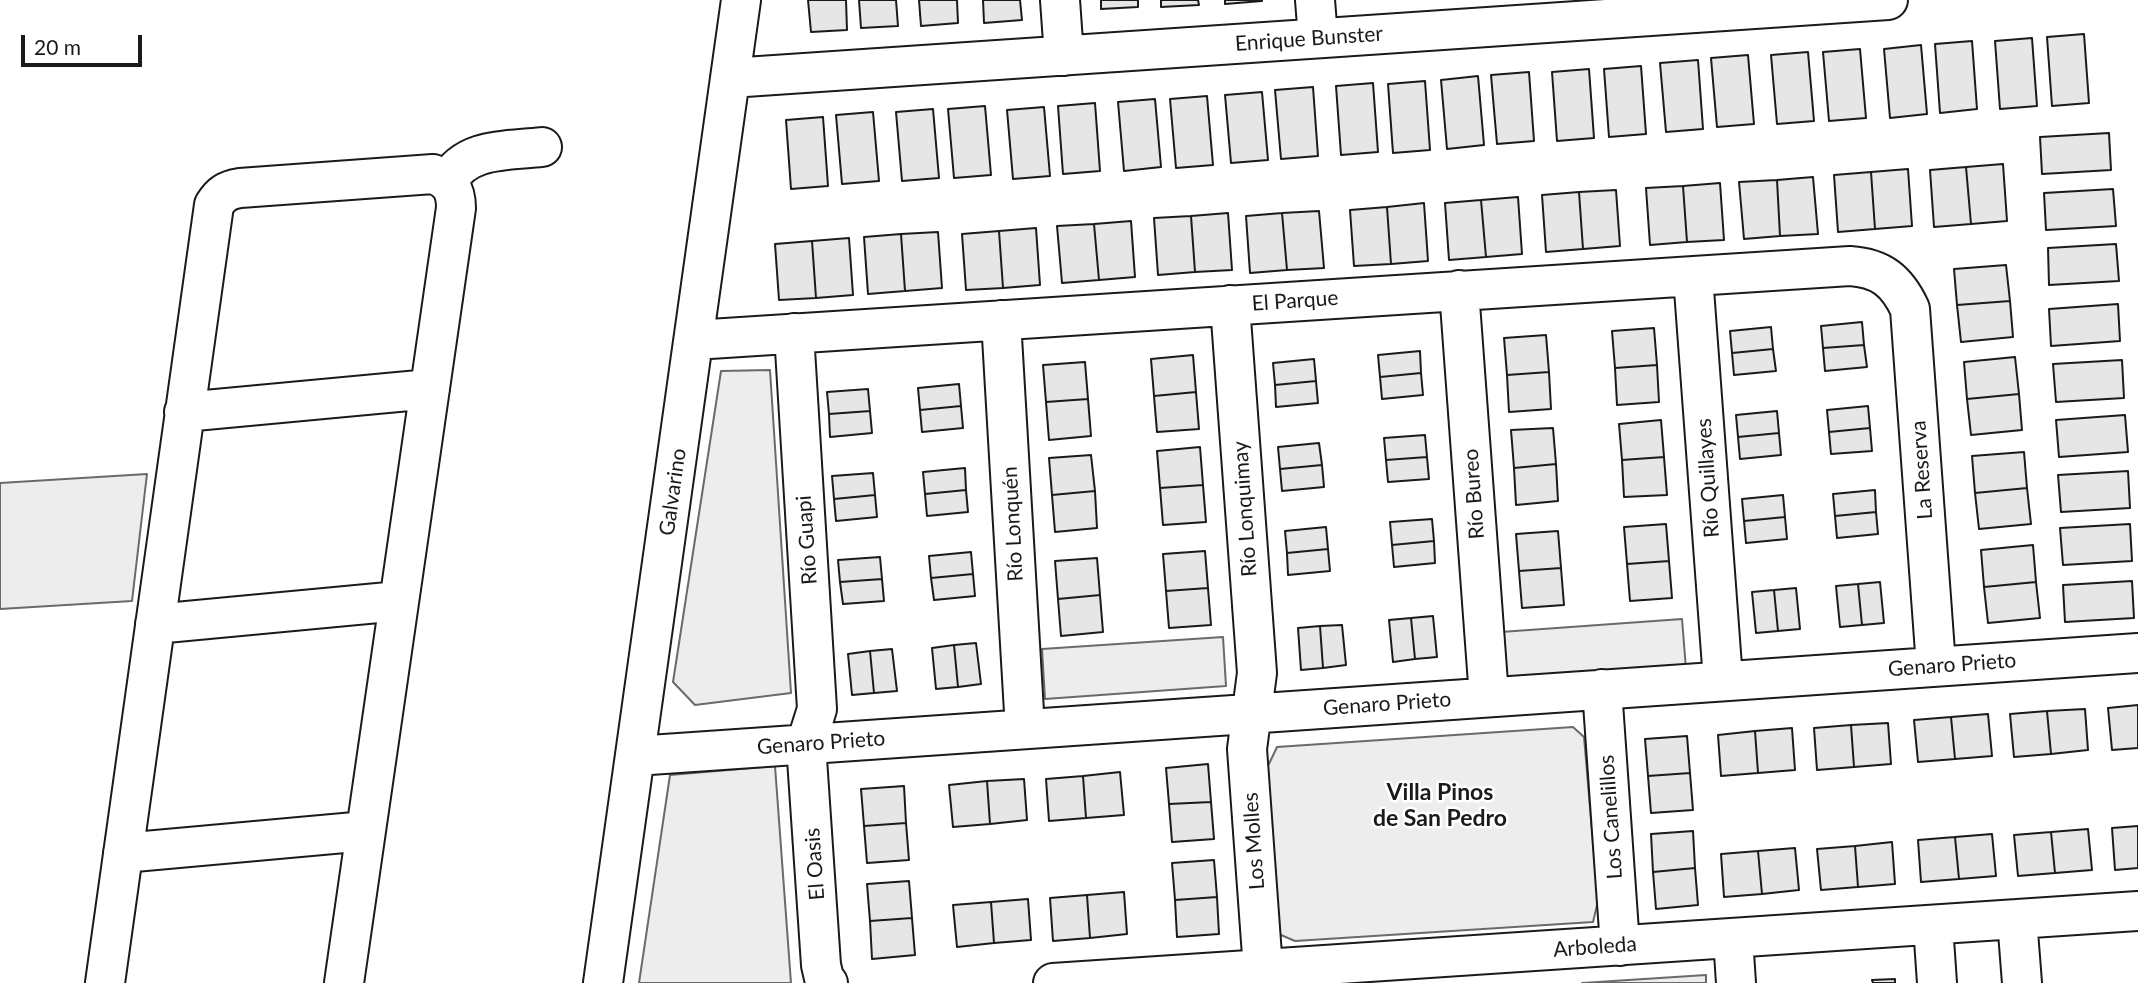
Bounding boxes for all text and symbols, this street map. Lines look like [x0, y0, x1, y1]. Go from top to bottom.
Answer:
scale bar [24, 21, 145, 65]
street label: Enrique Bunster [1234, 21, 1384, 57]
text: 20 m [34, 34, 81, 59]
street label: El Parque [1251, 285, 1339, 317]
street label: Río Quillayes [1691, 417, 1725, 539]
street label: La Reserva [1906, 420, 1938, 520]
street label: Río Lonquimay [1228, 440, 1262, 578]
street label: Galvarino [654, 447, 692, 537]
street label: Río Bureo [1458, 448, 1490, 540]
street label: Río Lonquén [997, 466, 1029, 582]
street label: Río Guapi [791, 495, 823, 585]
street label: Genaro Prieto [1887, 648, 2017, 682]
street label: Genaro Prieto [1322, 687, 1452, 721]
street label: Genaro Prieto [756, 726, 886, 760]
street label: Los Canelillos [1594, 754, 1628, 880]
district label: Villa Pinos de San Pedro [1373, 779, 1507, 833]
street label: Los Molles [1238, 791, 1270, 891]
street label: El Oasis [800, 827, 830, 901]
street label: Arboleda [1552, 932, 1638, 962]

